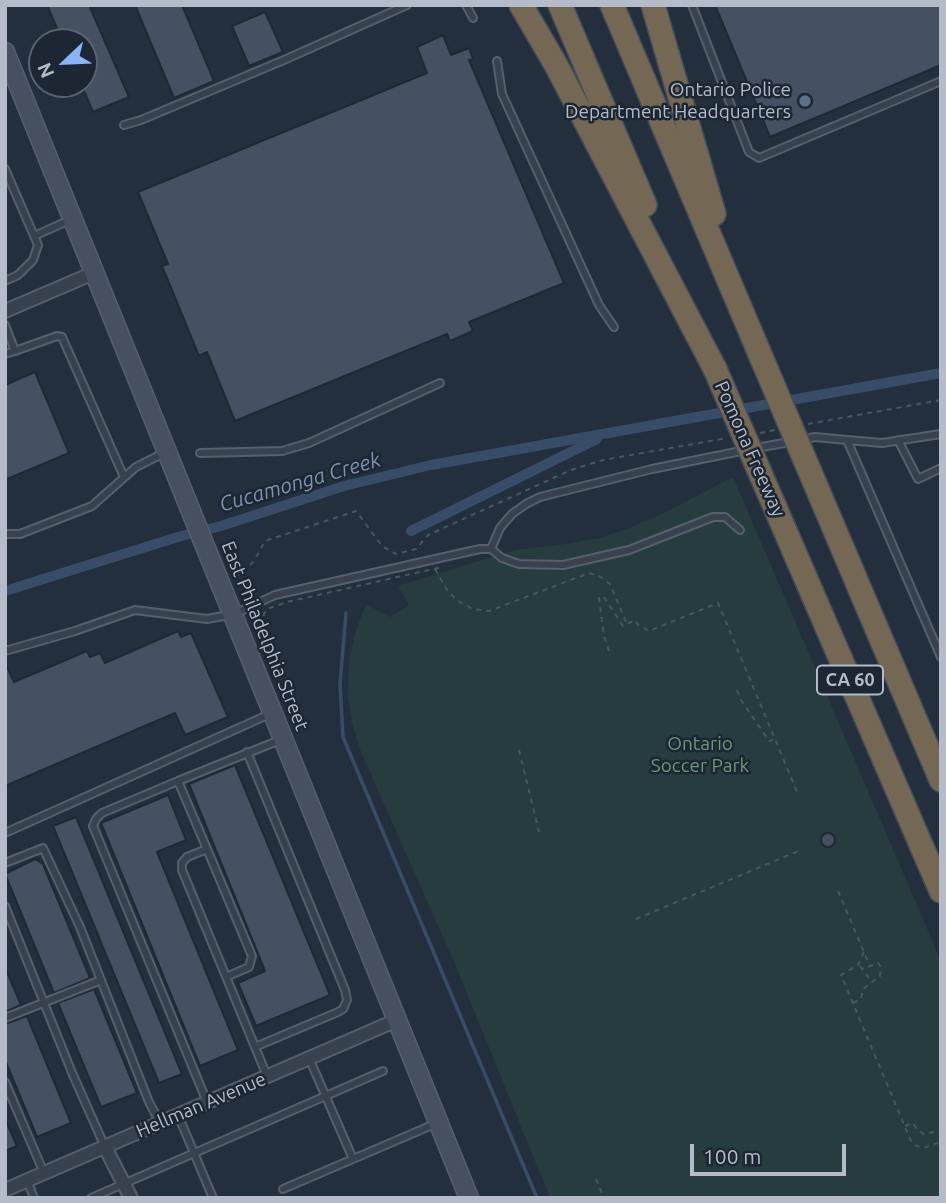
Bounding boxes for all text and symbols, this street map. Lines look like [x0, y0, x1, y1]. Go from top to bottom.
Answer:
north arrow [28, 28, 98, 98]
text: N [33, 60, 58, 81]
place label: Ontario Police Department Headquarters [565, 79, 791, 123]
marker: Ontario Police Department Headquarters [797, 93, 813, 109]
street label: Pomona Freeway [710, 378, 790, 520]
water label: Cucamonga Creek [216, 447, 384, 517]
street label: East Philadelphia Street [217, 538, 313, 734]
road number: CA 60 [817, 666, 883, 694]
park label: Ontario Soccer Park [651, 733, 749, 777]
street label: Hellman Avenue [133, 1067, 269, 1143]
scale bar [694, 1130, 850, 1174]
text: 100 m [703, 1144, 761, 1168]

